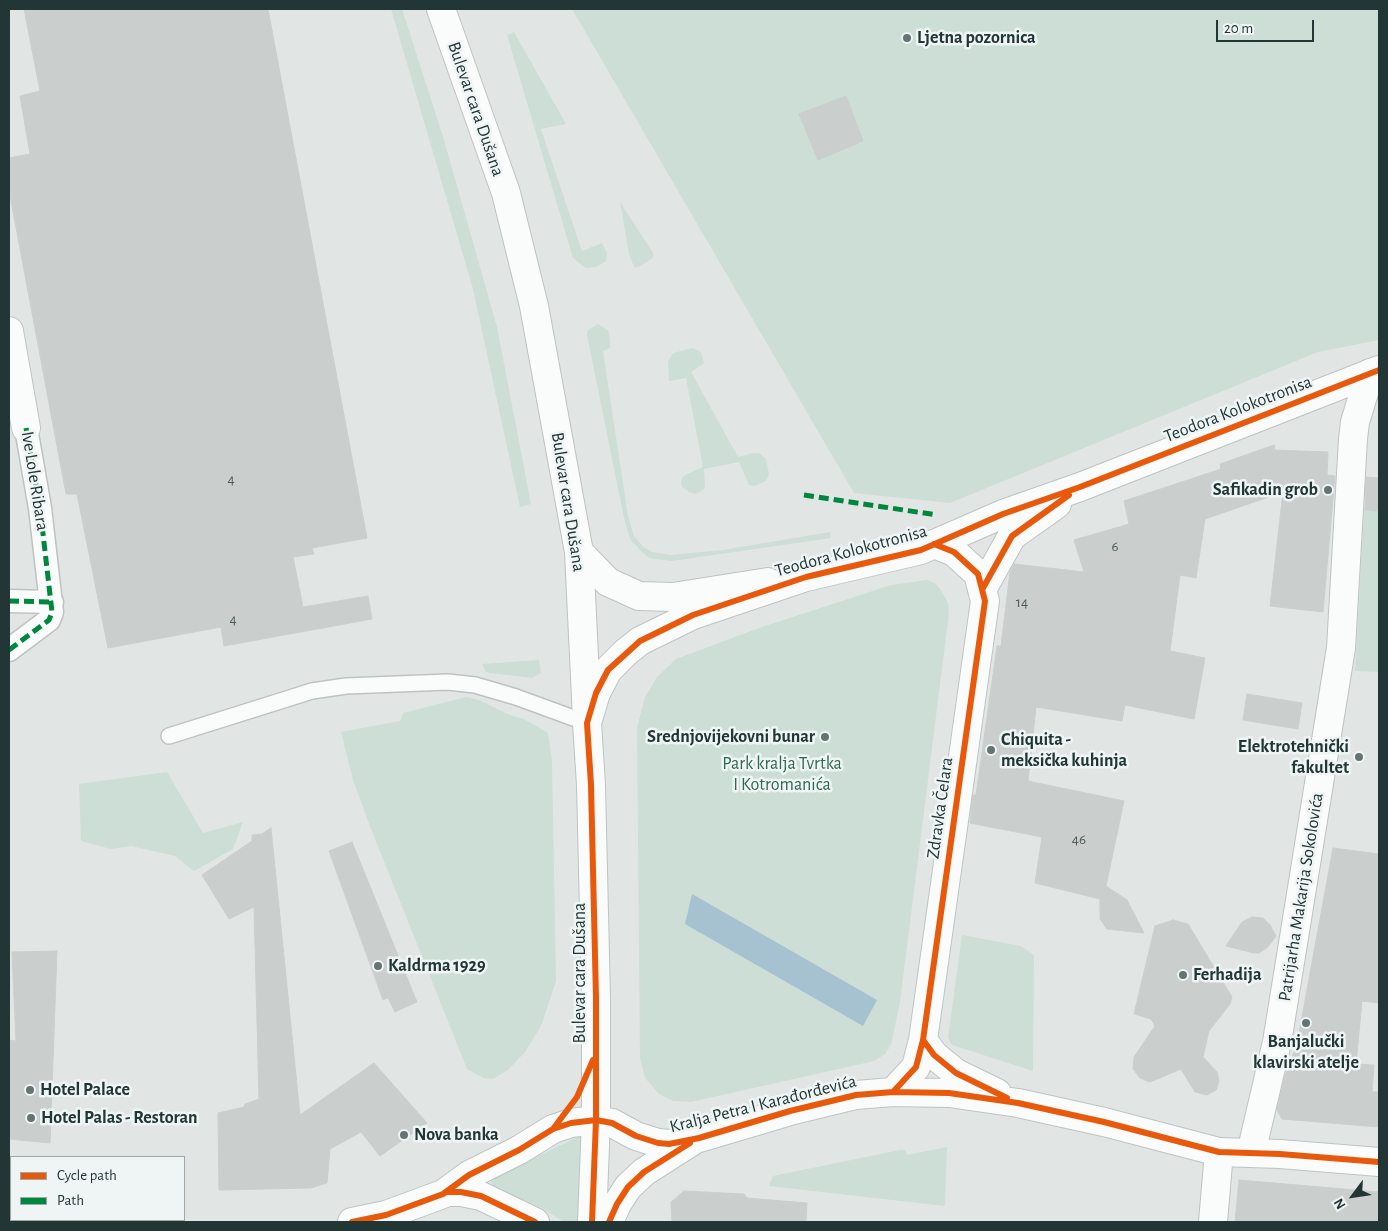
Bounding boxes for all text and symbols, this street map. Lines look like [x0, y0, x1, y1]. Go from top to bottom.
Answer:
scale bar [1218, 10, 1316, 42]
text: 20 m [1224, 21, 1253, 36]
place label: Ljetna pozornica [917, 27, 1036, 49]
marker: Ljetna pozornica [901, 32, 913, 44]
street label: Bulevar cara Dušana [443, 39, 509, 179]
street label: Teodora Kolokotronisa [1161, 371, 1315, 447]
street label: Ive Lole Ribara [16, 430, 54, 532]
street label: Bulevar cara Dušana [546, 431, 590, 573]
house number: 4 [227, 470, 235, 488]
place label: Safikadin grob [1213, 479, 1318, 501]
marker: Safikadin grob [1322, 484, 1334, 496]
street label: Teodora Kolokotronisa [772, 520, 930, 582]
house number: 6 [1111, 537, 1119, 555]
house number: 14 [1016, 593, 1028, 611]
house number: 4 [229, 610, 237, 628]
place label: Srednjovijekovni bunar [647, 726, 815, 748]
place label: Chiquita - meksička kuhinja [1001, 729, 1127, 772]
marker: Srednjovijekovni bunar [819, 731, 831, 743]
place label: Elektrotehnički fakultet [1238, 736, 1349, 779]
marker: Chiquita - meksička kuhinja [985, 744, 997, 756]
marker: Elektrotehnički fakultet [1353, 751, 1365, 763]
park label: Park kralja Tvrtka I Kotromanića [722, 753, 842, 796]
street label: Zdravka Čelara [922, 756, 958, 860]
street label: Patrijarha Makarija Sokolovića [1274, 791, 1328, 1003]
house number: 46 [1072, 830, 1086, 848]
street label: Bulevar cara Dušana [569, 903, 591, 1043]
place label: Kaldrma 1929 [388, 955, 486, 977]
marker: Kaldrma 1929 [372, 960, 384, 972]
place label: Ferhadija [1193, 964, 1262, 986]
marker: Ferhadija [1177, 969, 1189, 981]
marker: Banjalučki klavirski atelje [1300, 1017, 1312, 1029]
place label: Banjalučki klavirski atelje [1253, 1031, 1359, 1074]
street label: Kralja Petra I Karađorđevića [667, 1070, 859, 1138]
place label: Hotel Palace [40, 1079, 130, 1101]
marker: Hotel Palace [24, 1084, 36, 1096]
place label: Hotel Palas - Restoran [41, 1107, 198, 1129]
marker: Hotel Palas - Restoran [25, 1112, 37, 1124]
place label: Nova banka [414, 1124, 499, 1146]
marker: Nova banka [398, 1129, 410, 1141]
legend [10, 1156, 185, 1221]
text: Cycle path [57, 1168, 117, 1183]
north arrow [1328, 1171, 1378, 1221]
text: Path [57, 1193, 84, 1208]
text: N [1332, 1196, 1349, 1212]

